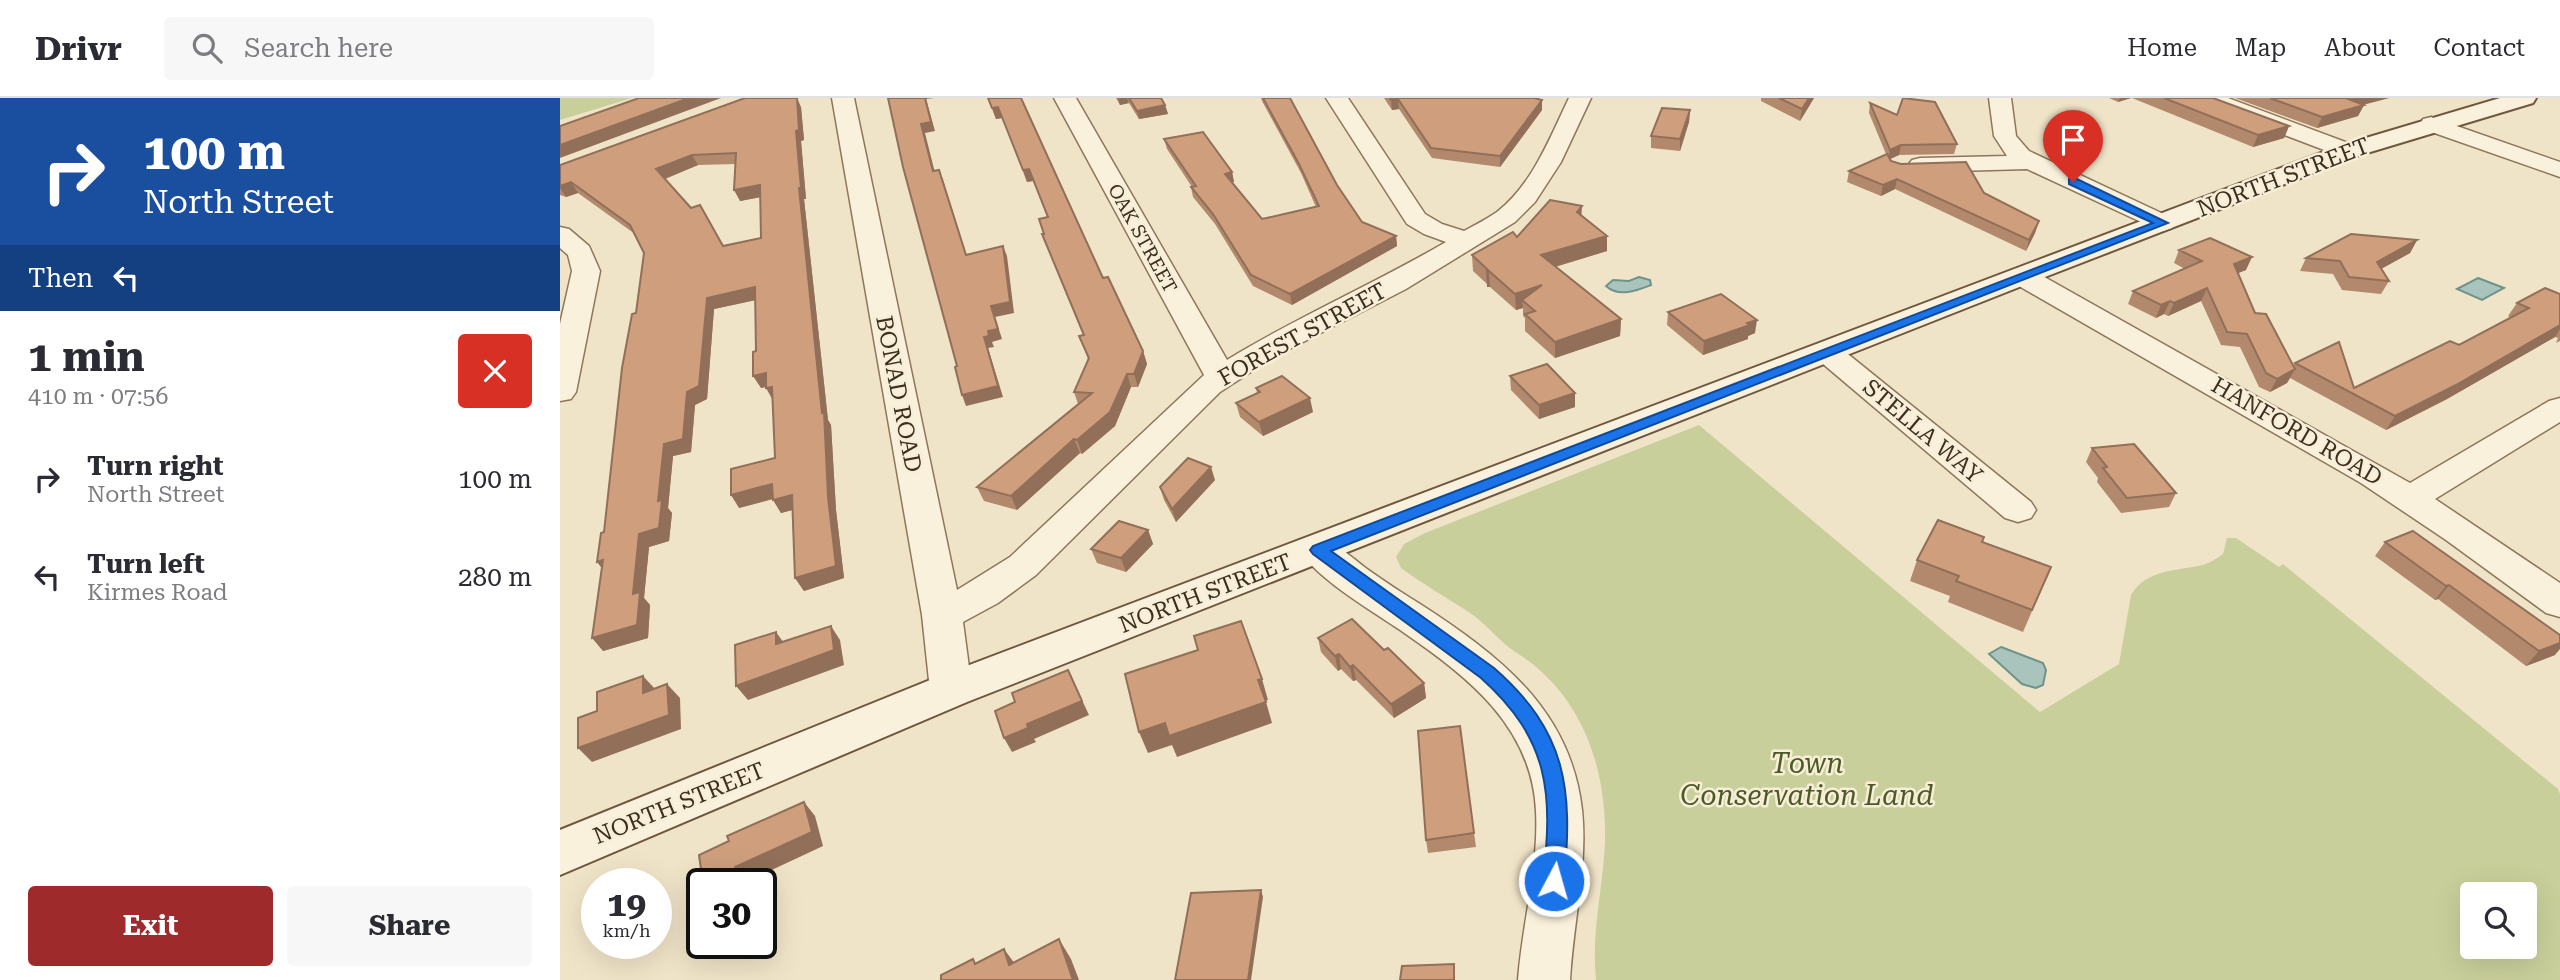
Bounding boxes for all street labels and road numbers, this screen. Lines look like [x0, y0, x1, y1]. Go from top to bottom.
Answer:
street label: NORTH STREET [2193, 132, 2373, 223]
street label: OAK STREET [1103, 180, 1182, 297]
street label: FOREST STREET [1213, 277, 1391, 392]
street label: BONAD ROAD [870, 313, 927, 475]
street label: HANFORD ROAD [2207, 372, 2387, 491]
street label: STELLA WAY [1857, 374, 1988, 489]
street label: NORTH STREET [1115, 548, 1295, 639]
street label: NORTH STREET [589, 757, 769, 850]

